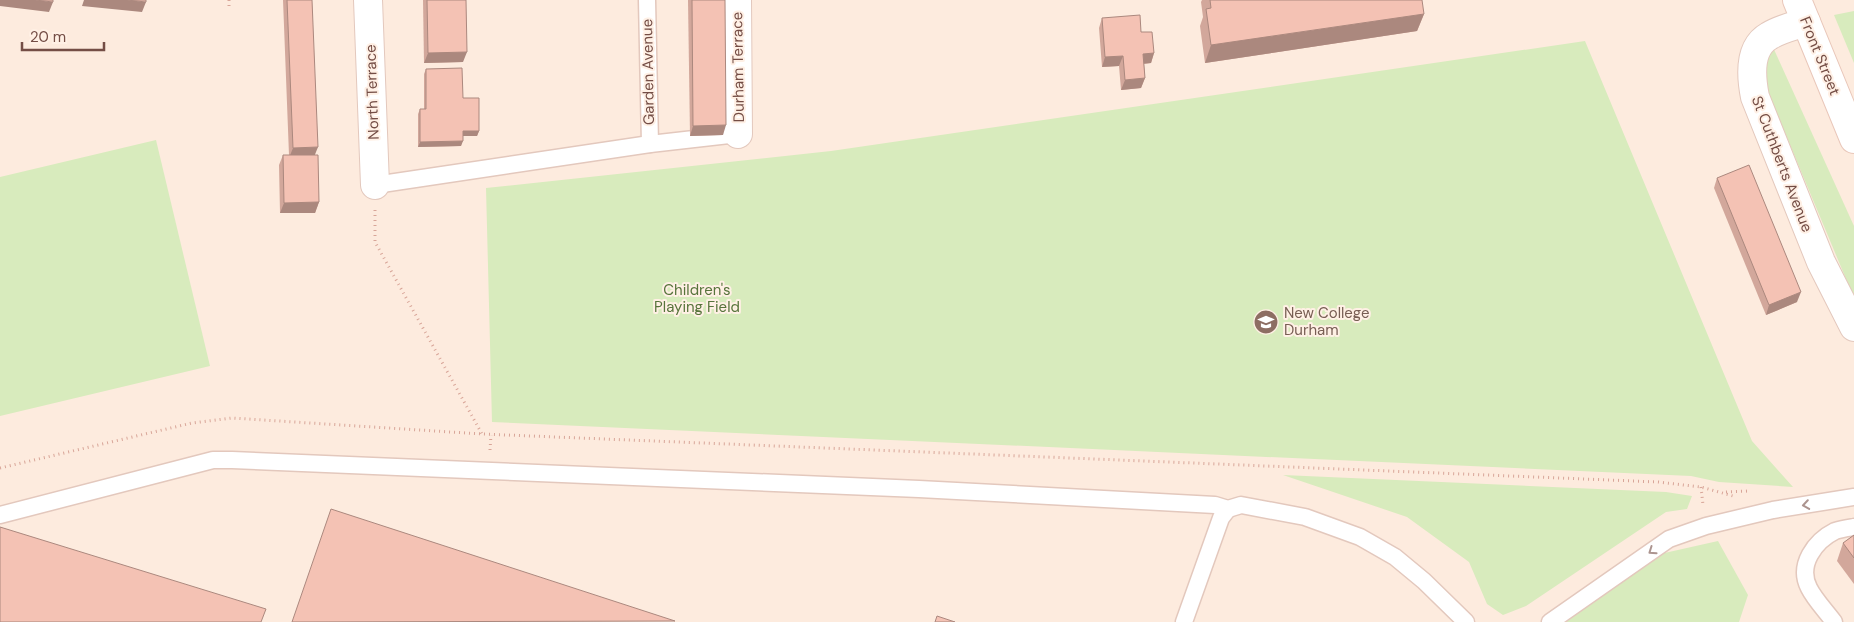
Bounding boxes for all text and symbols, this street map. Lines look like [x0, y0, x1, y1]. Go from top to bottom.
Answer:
street label: Durham Terrace [727, 12, 749, 122]
street label: Front Street [1795, 14, 1845, 98]
street label: Garden Avenue [637, 19, 659, 125]
scale bar [22, 20, 105, 52]
text: 20 m [30, 27, 66, 47]
street label: North Terrace [360, 44, 384, 140]
street label: St Cuthberts Avenue [1747, 93, 1817, 235]
park label: Children's Playing Field [654, 280, 740, 317]
place label: New College Durham [1284, 303, 1369, 340]
school or university icon: New College Durham [1253, 309, 1279, 335]
one-way arrow [1802, 500, 1810, 510]
one-way arrow [1648, 545, 1657, 554]

